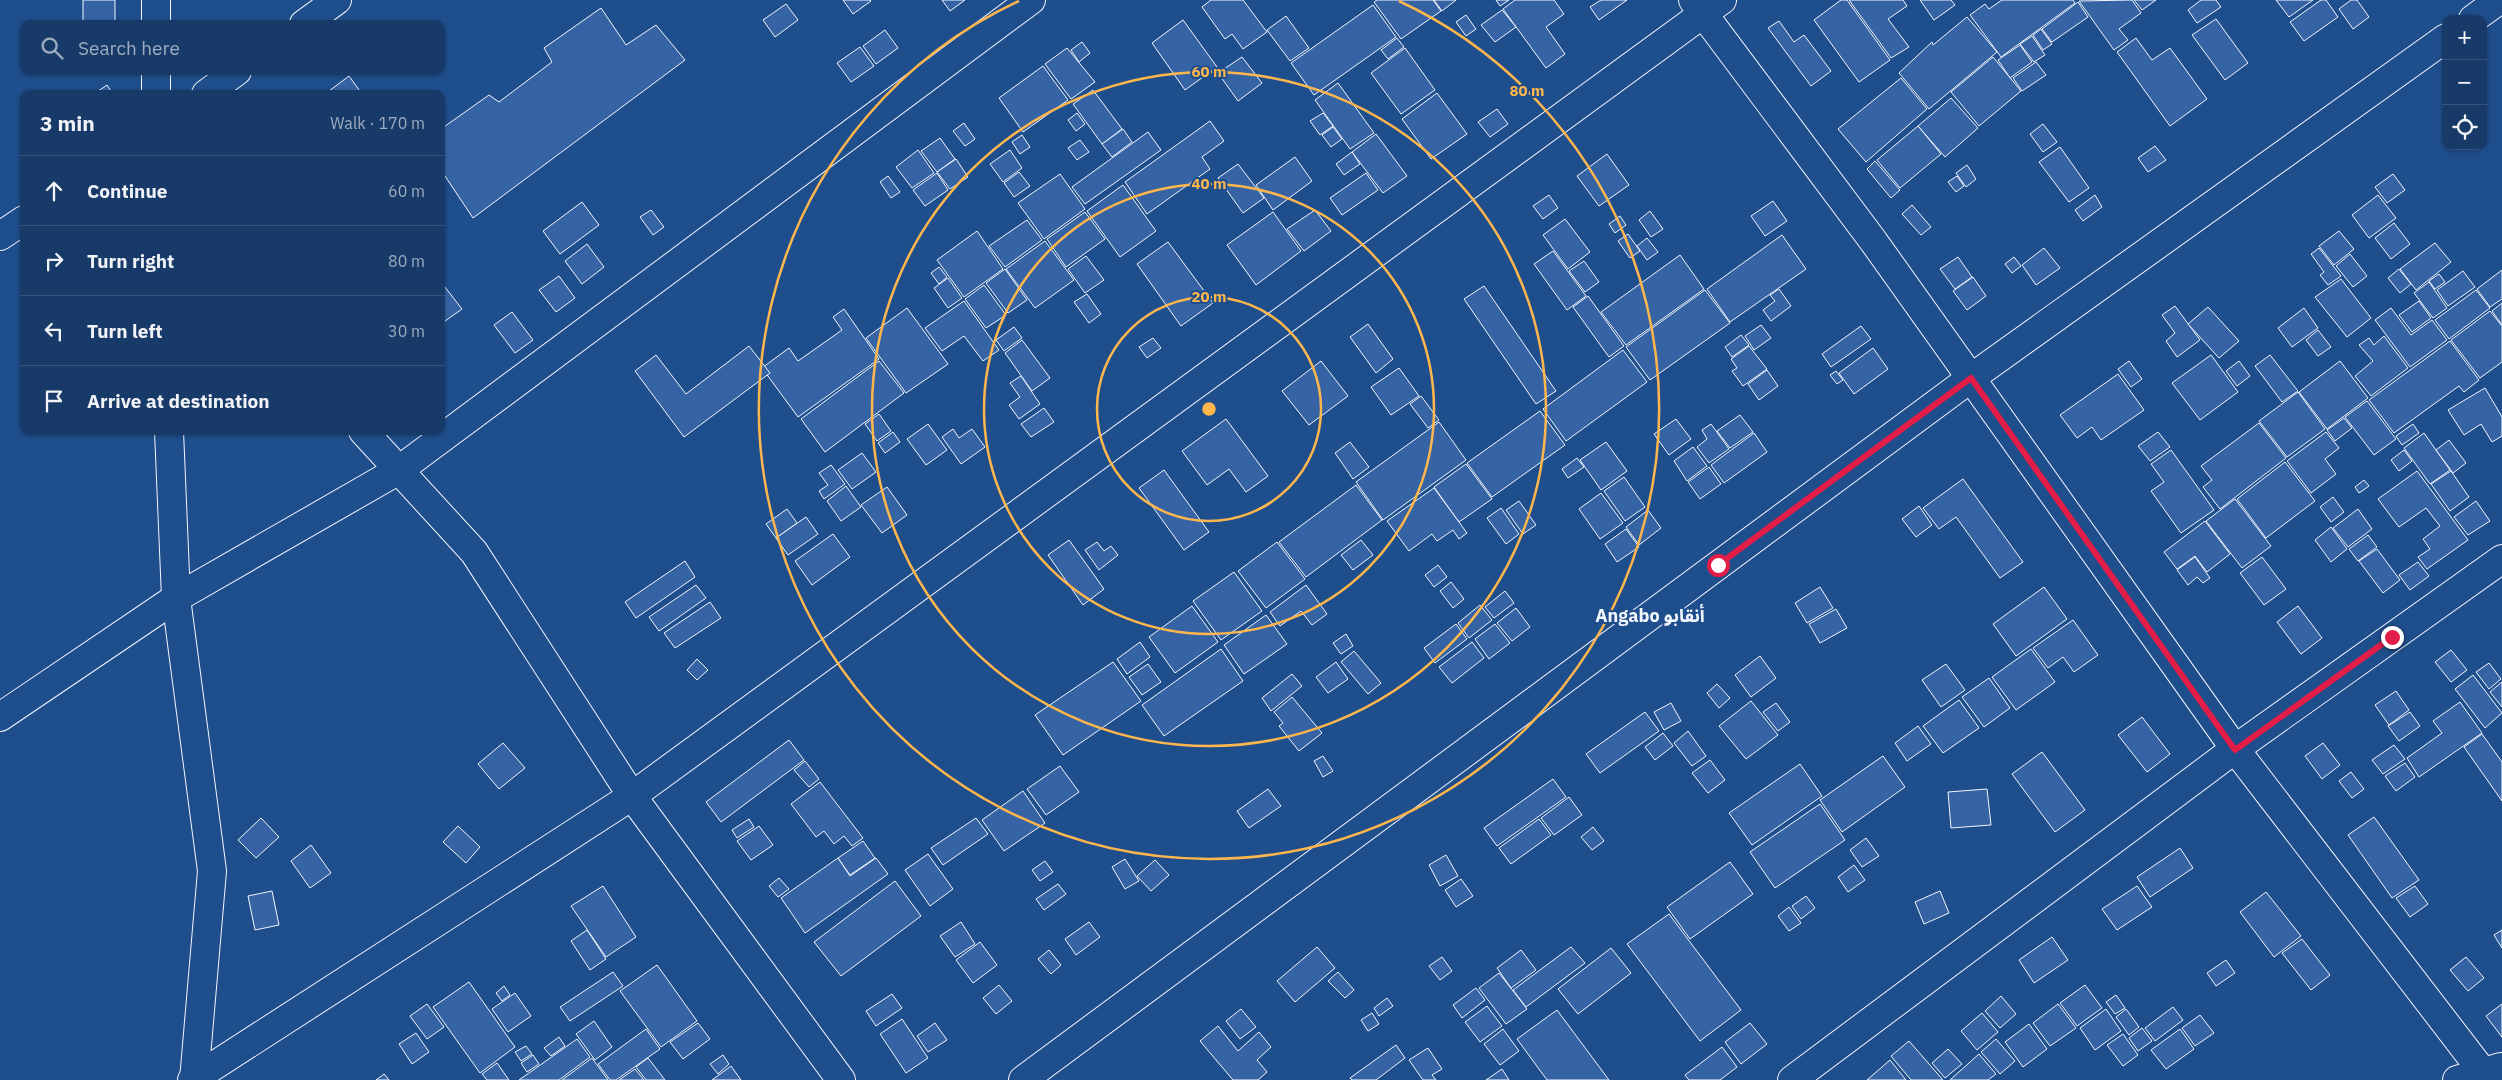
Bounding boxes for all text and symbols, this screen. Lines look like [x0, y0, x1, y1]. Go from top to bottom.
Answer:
map controls [2442, 15, 2487, 150]
button: + [2442, 15, 2487, 60]
search box [20, 20, 445, 75]
icon: search [38, 34, 66, 62]
text: Search here [78, 36, 180, 60]
button: − [2442, 60, 2487, 105]
text: 60 m [1192, 62, 1226, 81]
text: 80 m [1510, 81, 1544, 100]
button: locate [2442, 105, 2487, 150]
text: 3 min [40, 109, 95, 137]
text: Walk · 170 m [330, 113, 425, 133]
text: 40 m [1192, 174, 1226, 193]
icon: ahead [40, 177, 68, 205]
text: Continue [87, 179, 167, 203]
text: 60 m [388, 181, 425, 201]
icon: right [40, 247, 68, 275]
text: Turn right [87, 249, 174, 273]
text: 80 m [388, 251, 425, 271]
text: 20 m [1192, 287, 1226, 306]
icon: left [40, 317, 68, 345]
text: Turn left [87, 319, 163, 343]
text: 30 m [388, 321, 425, 341]
icon: arrive [40, 387, 68, 415]
text: Arrive at destination [87, 389, 270, 413]
centre of rings [1200, 400, 1218, 418]
route start [1707, 554, 1730, 577]
district label: Angabo أنقابو [1595, 603, 1705, 627]
route end [2381, 626, 2404, 649]

